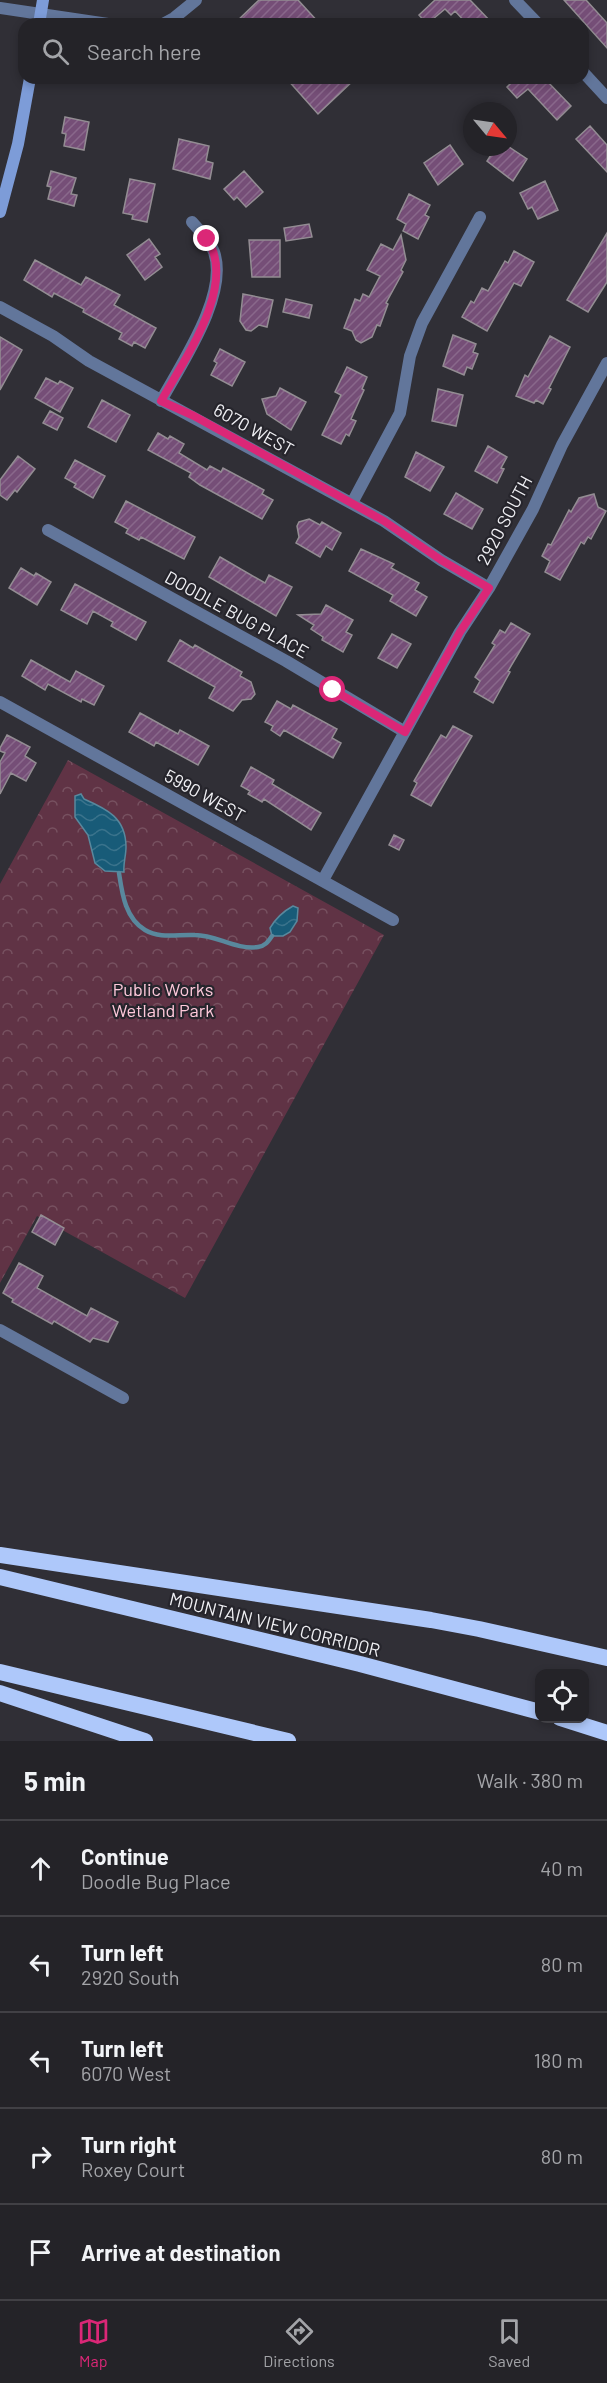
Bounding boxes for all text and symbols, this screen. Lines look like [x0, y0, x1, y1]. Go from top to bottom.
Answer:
search box [18, 18, 589, 84]
icon: search [39, 35, 72, 68]
text: Search here [87, 38, 201, 64]
north arrow [463, 102, 517, 156]
route end [193, 225, 219, 251]
street label: 6070 WEST [210, 398, 298, 460]
street label: 2920 SOUTH [471, 472, 537, 568]
street label: DOODLE BUG PLACE [161, 565, 313, 663]
route start [319, 676, 345, 702]
street label: 5990 WEST [161, 764, 249, 826]
park label: Public Works Wetland Park [112, 978, 214, 1021]
street label: MOUNTAIN VIEW CORRIDOR [167, 1587, 383, 1661]
map controls [535, 1669, 589, 1723]
button: locate [535, 1669, 589, 1723]
text: 5 min [24, 1765, 86, 1796]
text: Walk · 380 m [477, 1768, 583, 1792]
text: Continue [81, 1843, 169, 1869]
icon: ahead [24, 1852, 57, 1885]
text: 40 m [540, 1856, 583, 1880]
text: Doodle Bug Place [81, 1869, 231, 1893]
text: Turn left [81, 1939, 164, 1965]
icon: left [24, 1948, 57, 1981]
text: 80 m [541, 1952, 583, 1976]
text: 2920 South [81, 1965, 180, 1989]
text: Turn left [81, 2035, 164, 2061]
icon: left [24, 2044, 57, 2077]
text: 180 m [534, 2048, 583, 2072]
text: 6070 West [81, 2061, 171, 2085]
text: Turn right [81, 2131, 176, 2157]
icon: right [24, 2140, 57, 2173]
text: 80 m [541, 2144, 583, 2168]
text: Roxey Court [81, 2157, 185, 2181]
icon: arrive [24, 2236, 57, 2269]
text: Arrive at destination [81, 2239, 280, 2265]
tab: Map [77, 2315, 110, 2370]
tab: Directions [263, 2315, 335, 2370]
tab: Saved [488, 2315, 530, 2370]

